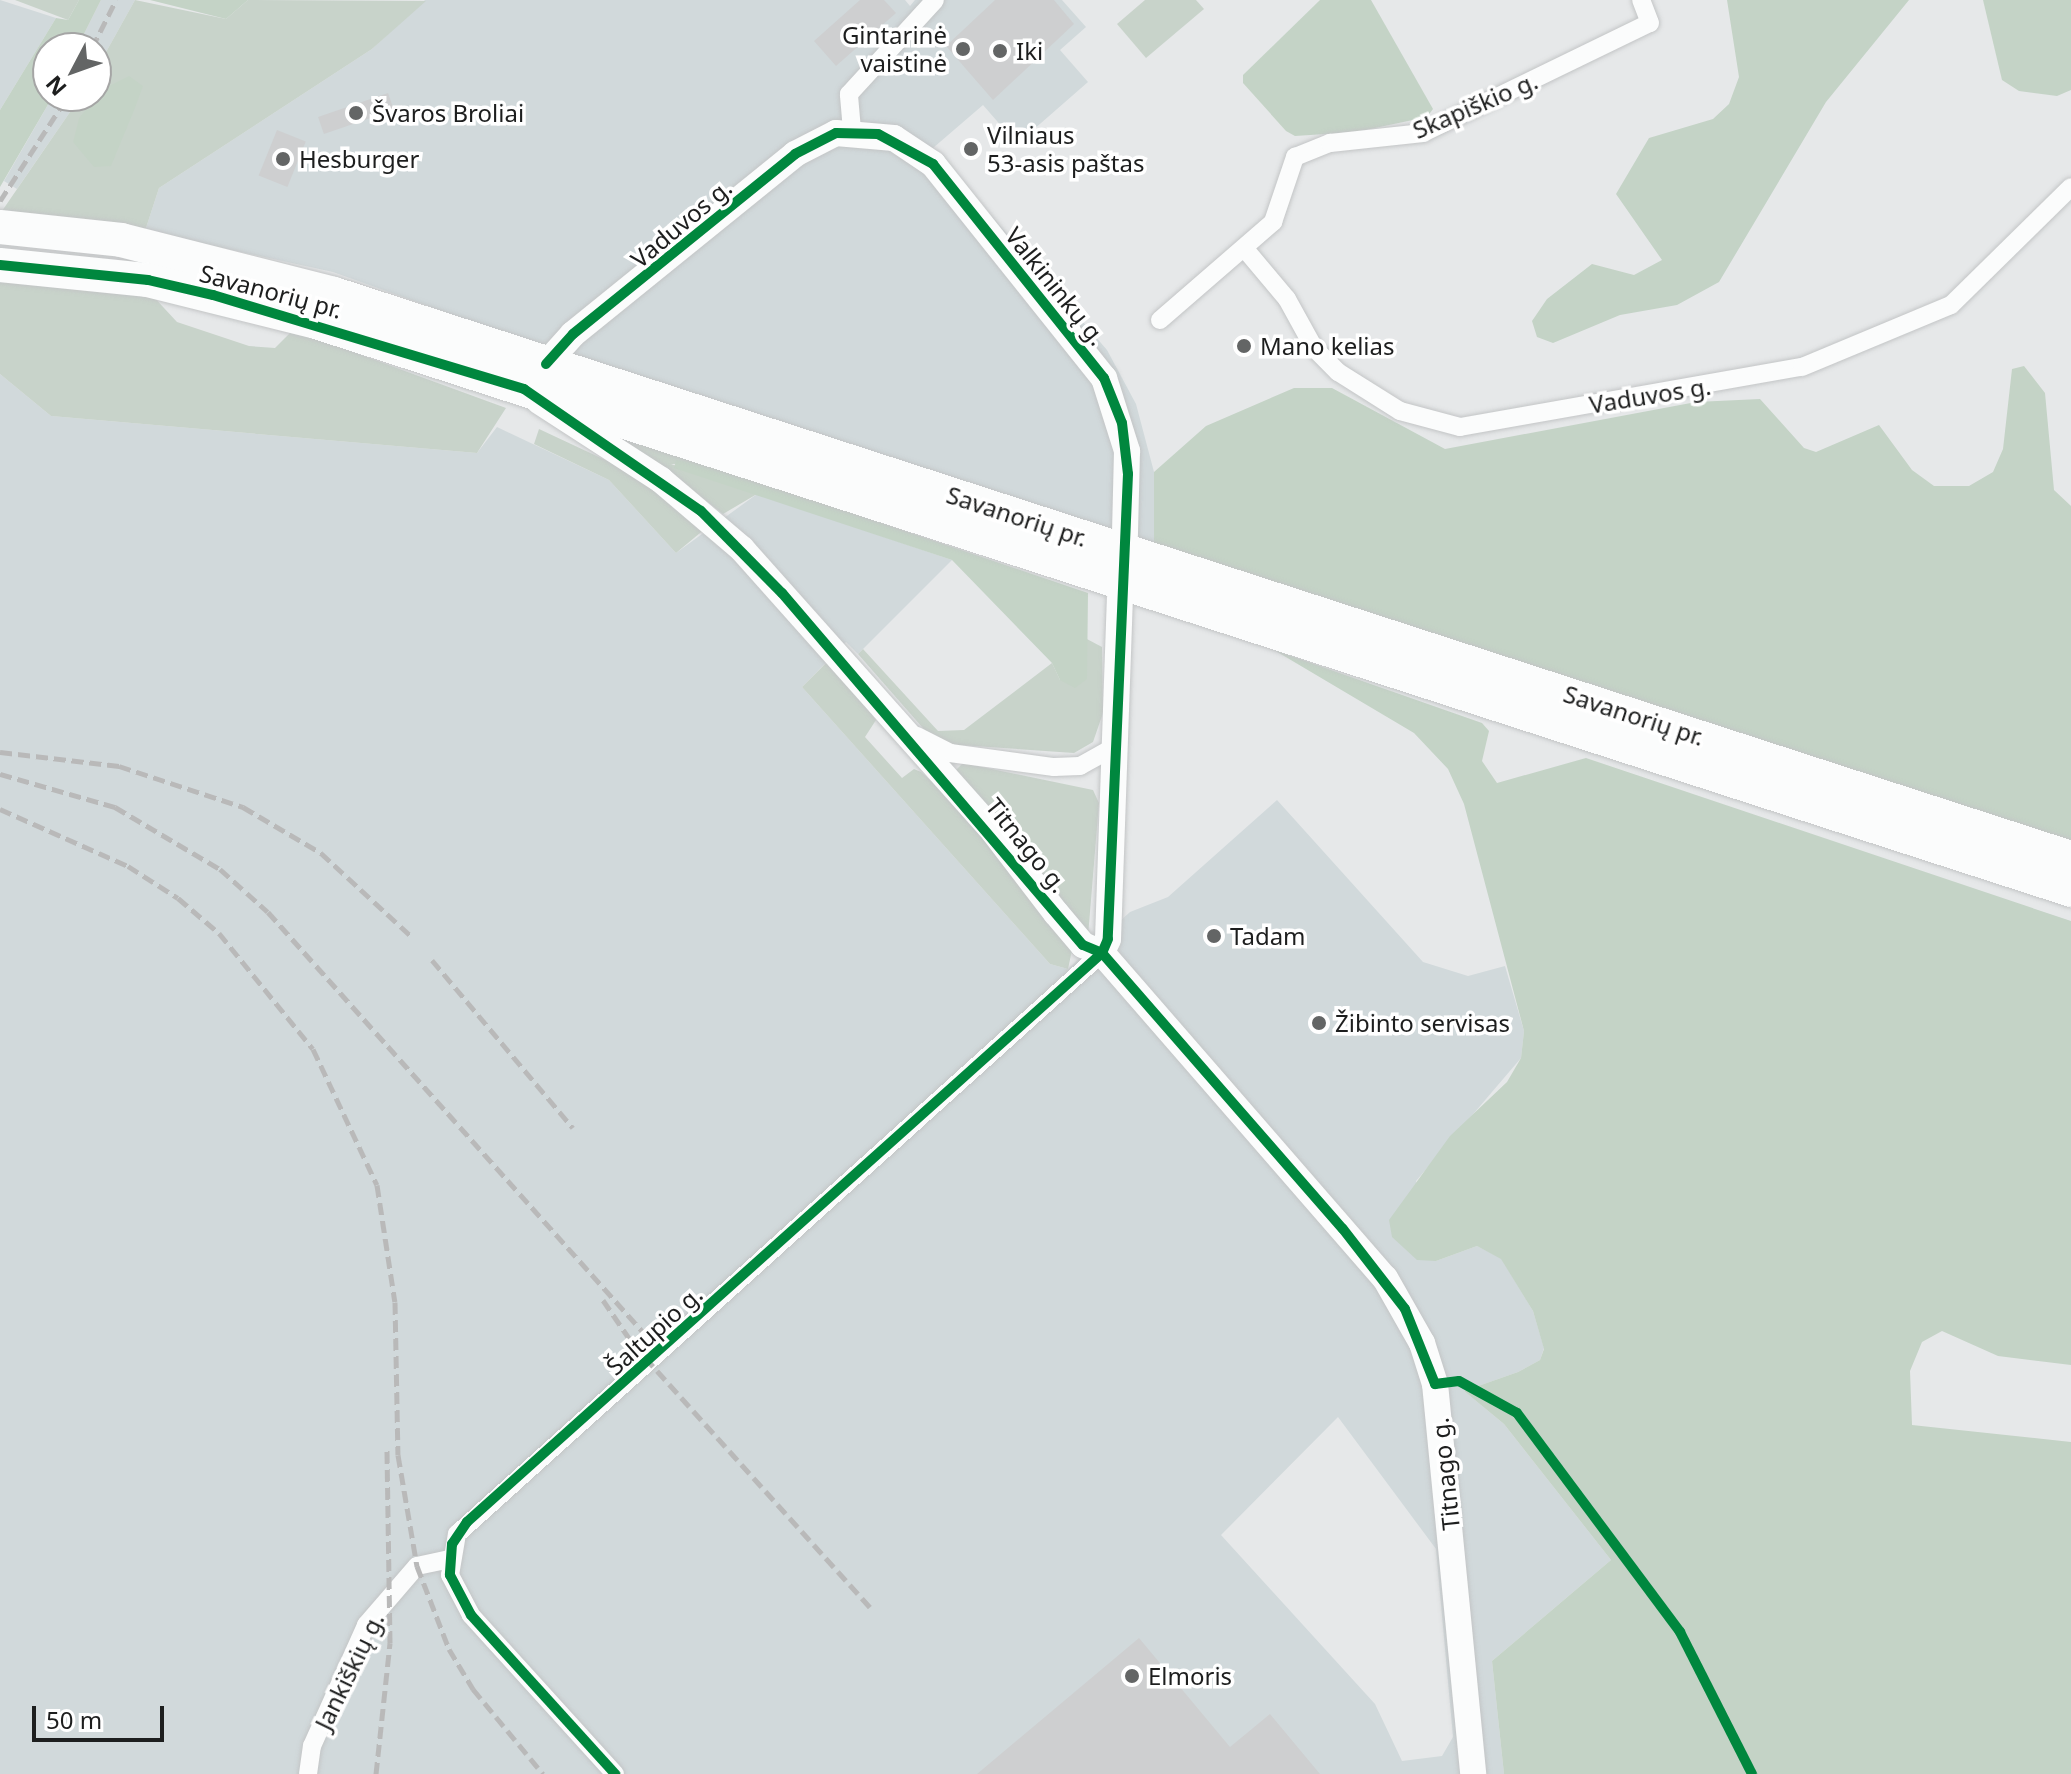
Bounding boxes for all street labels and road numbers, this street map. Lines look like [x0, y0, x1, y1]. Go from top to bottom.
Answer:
street label: Skapiškio g. [1408, 66, 1542, 144]
street label: Vaduvos g. [625, 173, 737, 273]
street label: Valkininkų g. [1000, 221, 1112, 351]
street label: Savanorių pr. [197, 258, 345, 324]
street label: Vaduvos g. [1587, 371, 1713, 419]
street label: Savanorių pr. [943, 480, 1091, 552]
street label: Savanorių pr. [1560, 679, 1708, 751]
street label: Titnago g. [980, 792, 1074, 898]
street label: Šaltupio g. [600, 1279, 708, 1381]
street label: Titnago g. [1425, 1416, 1465, 1532]
street label: Jankiškių g. [308, 1608, 390, 1734]

